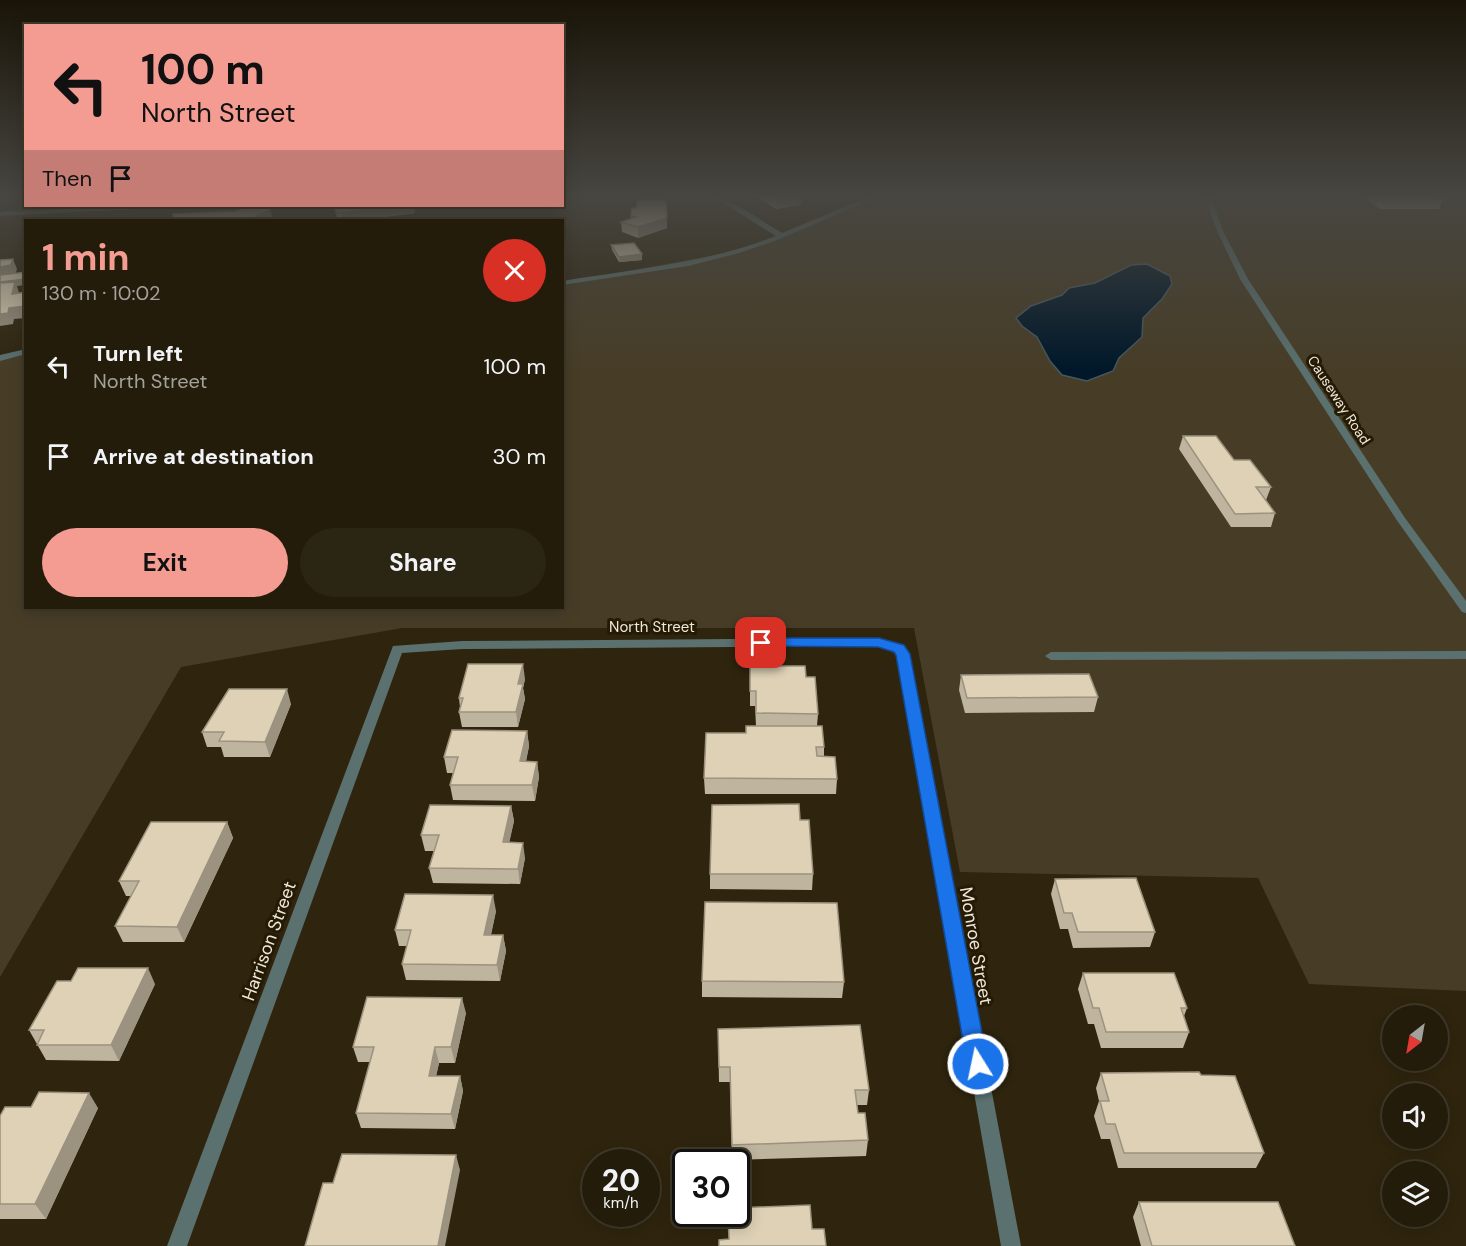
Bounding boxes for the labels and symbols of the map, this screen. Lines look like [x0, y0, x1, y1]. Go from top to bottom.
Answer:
street label: Causeway Road [1304, 352, 1374, 448]
street label: North Street [609, 617, 695, 637]
pin [735, 617, 786, 668]
street label: Harrison Street [236, 878, 302, 1004]
street label: Monroe Street [954, 885, 998, 1007]
north arrow [1382, 1005, 1448, 1071]
position arrow [946, 1032, 1010, 1096]
speed limit sign: 30 [672, 1149, 750, 1227]

